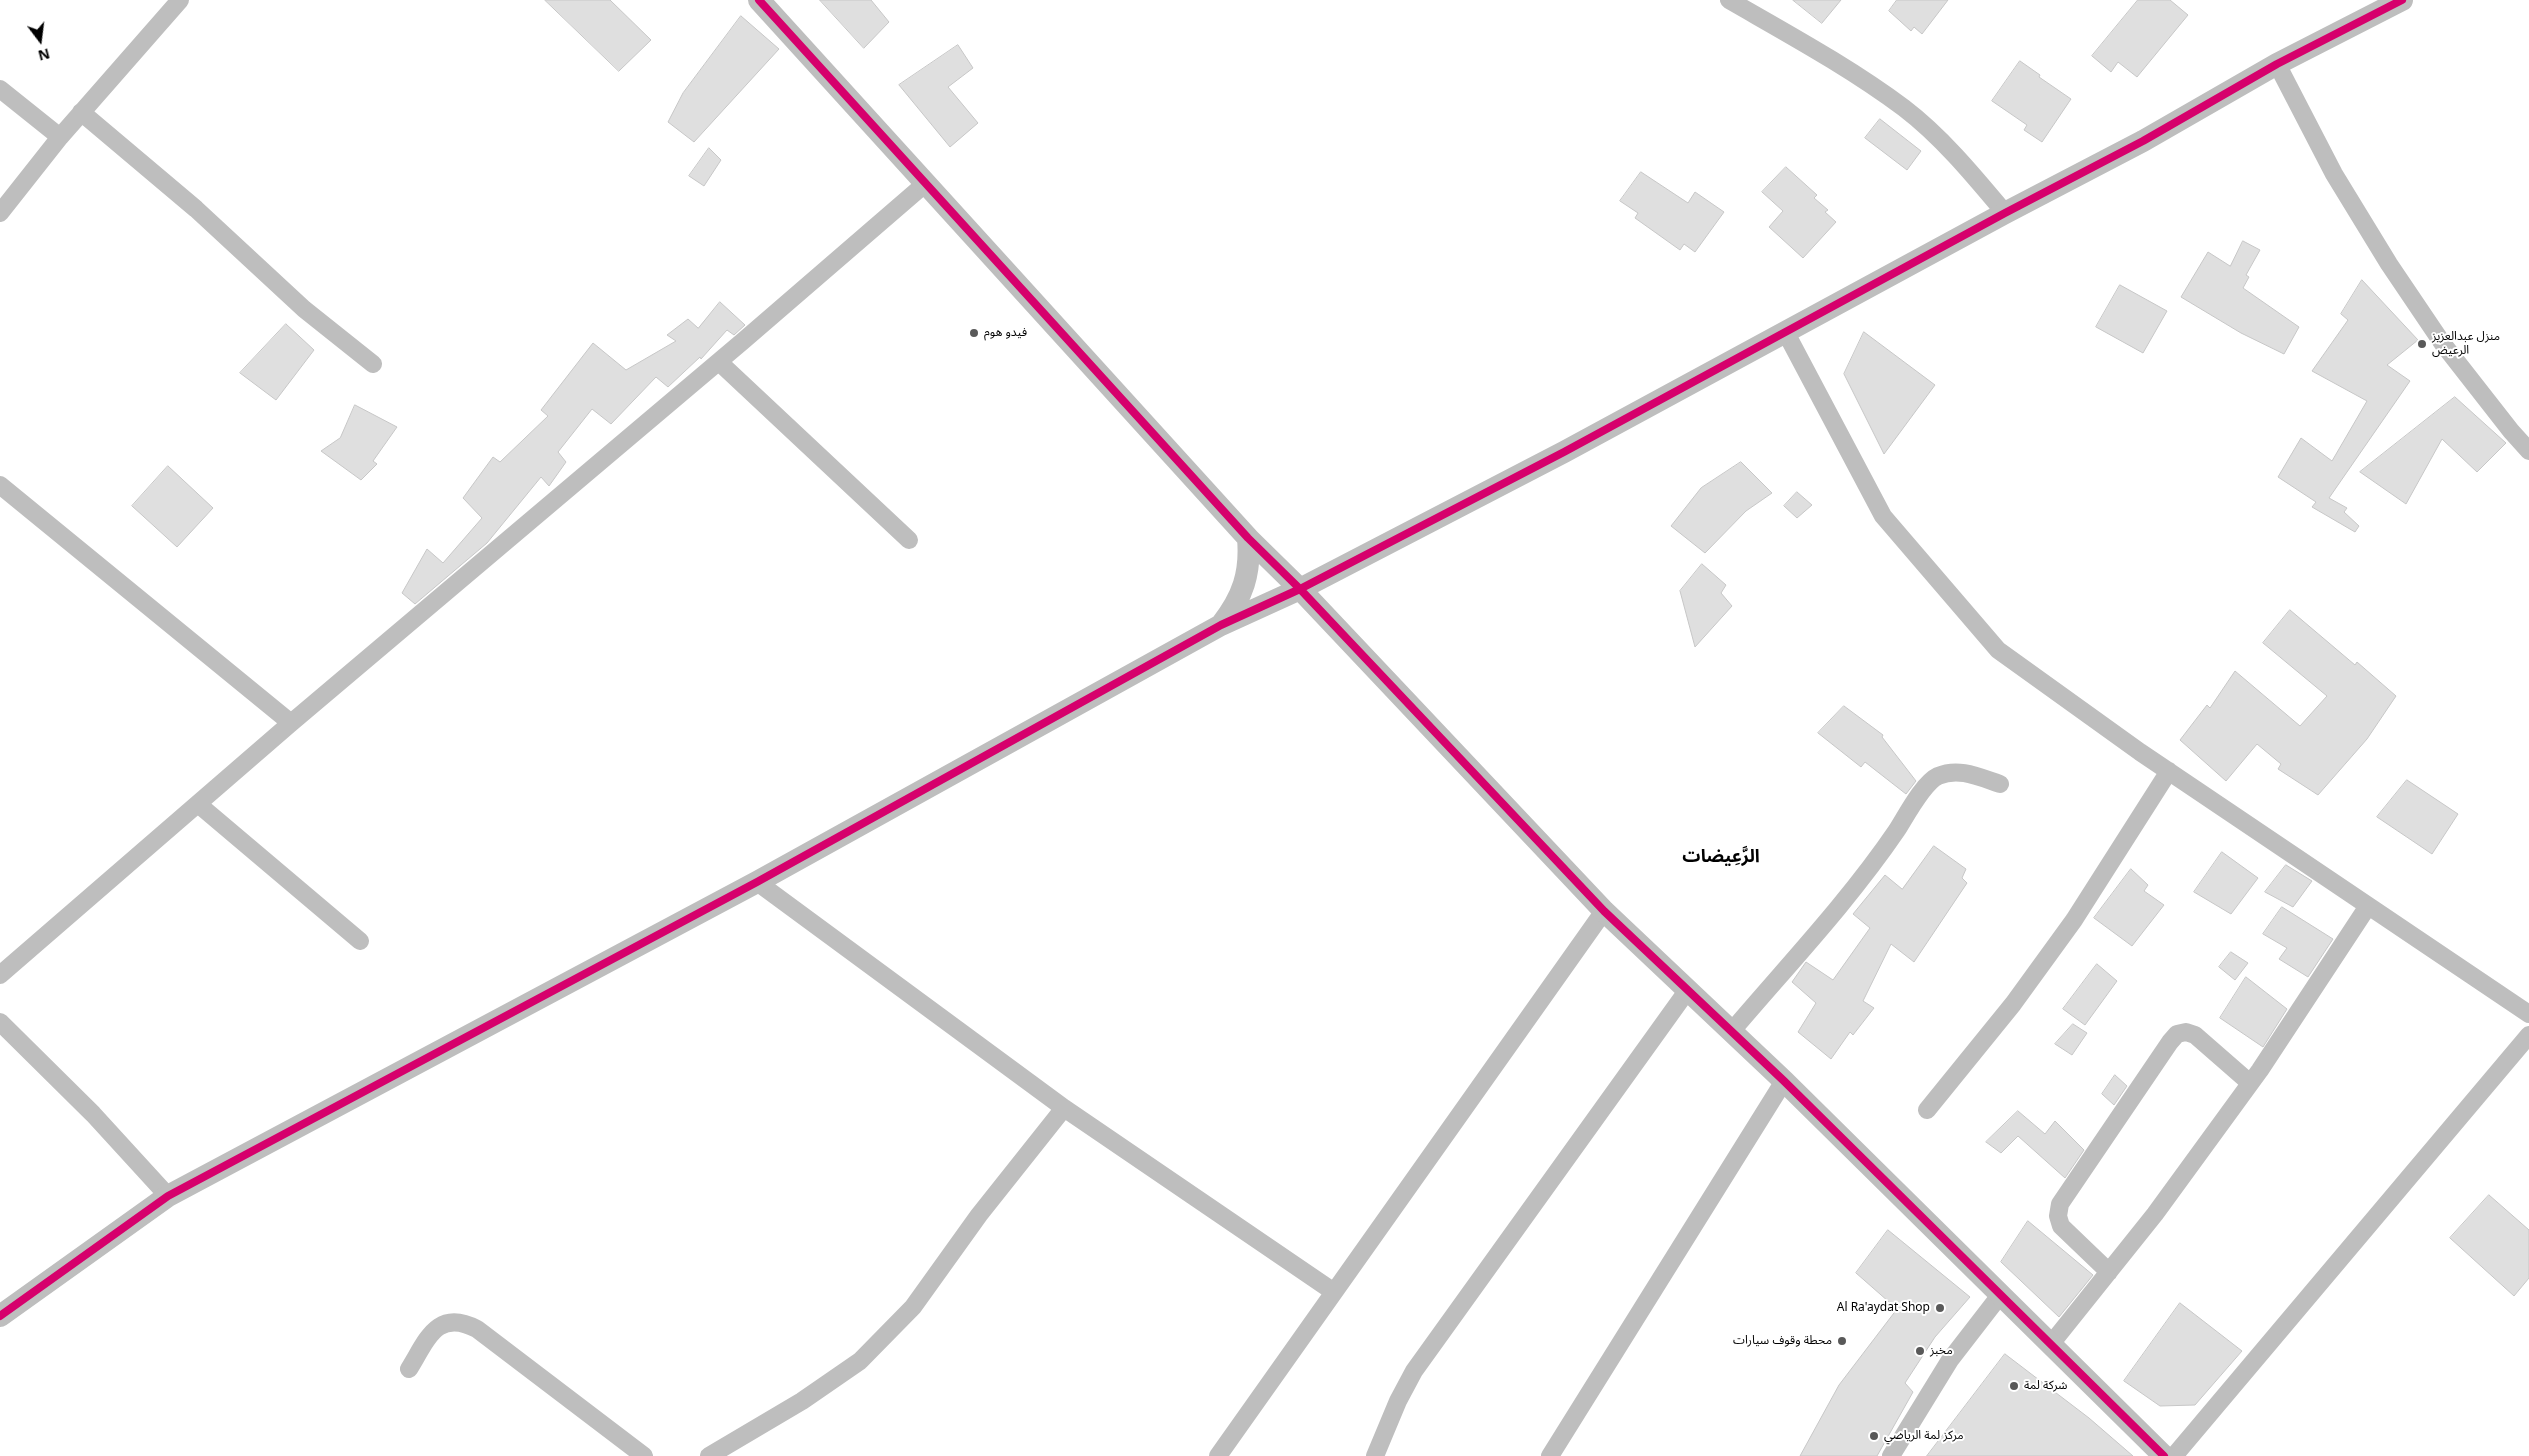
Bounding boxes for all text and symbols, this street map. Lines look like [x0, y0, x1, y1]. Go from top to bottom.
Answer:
north arrow [15, 15, 65, 65]
text: N [36, 44, 52, 66]
place label: فيدو هوم [984, 326, 1027, 340]
marker: فيدو هوم [968, 327, 980, 339]
place label: منزل عبدالعزيز الرعيض [2432, 330, 2500, 358]
marker: منزل عبدالعزيز الرعيض [2416, 338, 2428, 350]
district label: الرَّعِيضات [1682, 846, 1760, 868]
place label: Al Ra'aydat Shop [1837, 1301, 1930, 1315]
marker: Al Ra'aydat Shop [1934, 1302, 1946, 1314]
place label: محطة وقوف سيارات [1733, 1334, 1832, 1348]
marker: محطة وقوف سيارات [1836, 1335, 1848, 1347]
place label: مخبز [1930, 1344, 1953, 1358]
marker: مخبز [1914, 1345, 1926, 1357]
place label: شركة لمة [2024, 1379, 2067, 1393]
marker: شركة لمة [2008, 1380, 2020, 1392]
place label: مركز لمة الرياضي [1884, 1429, 1964, 1443]
marker: مركز لمة الرياضي [1868, 1430, 1880, 1442]

